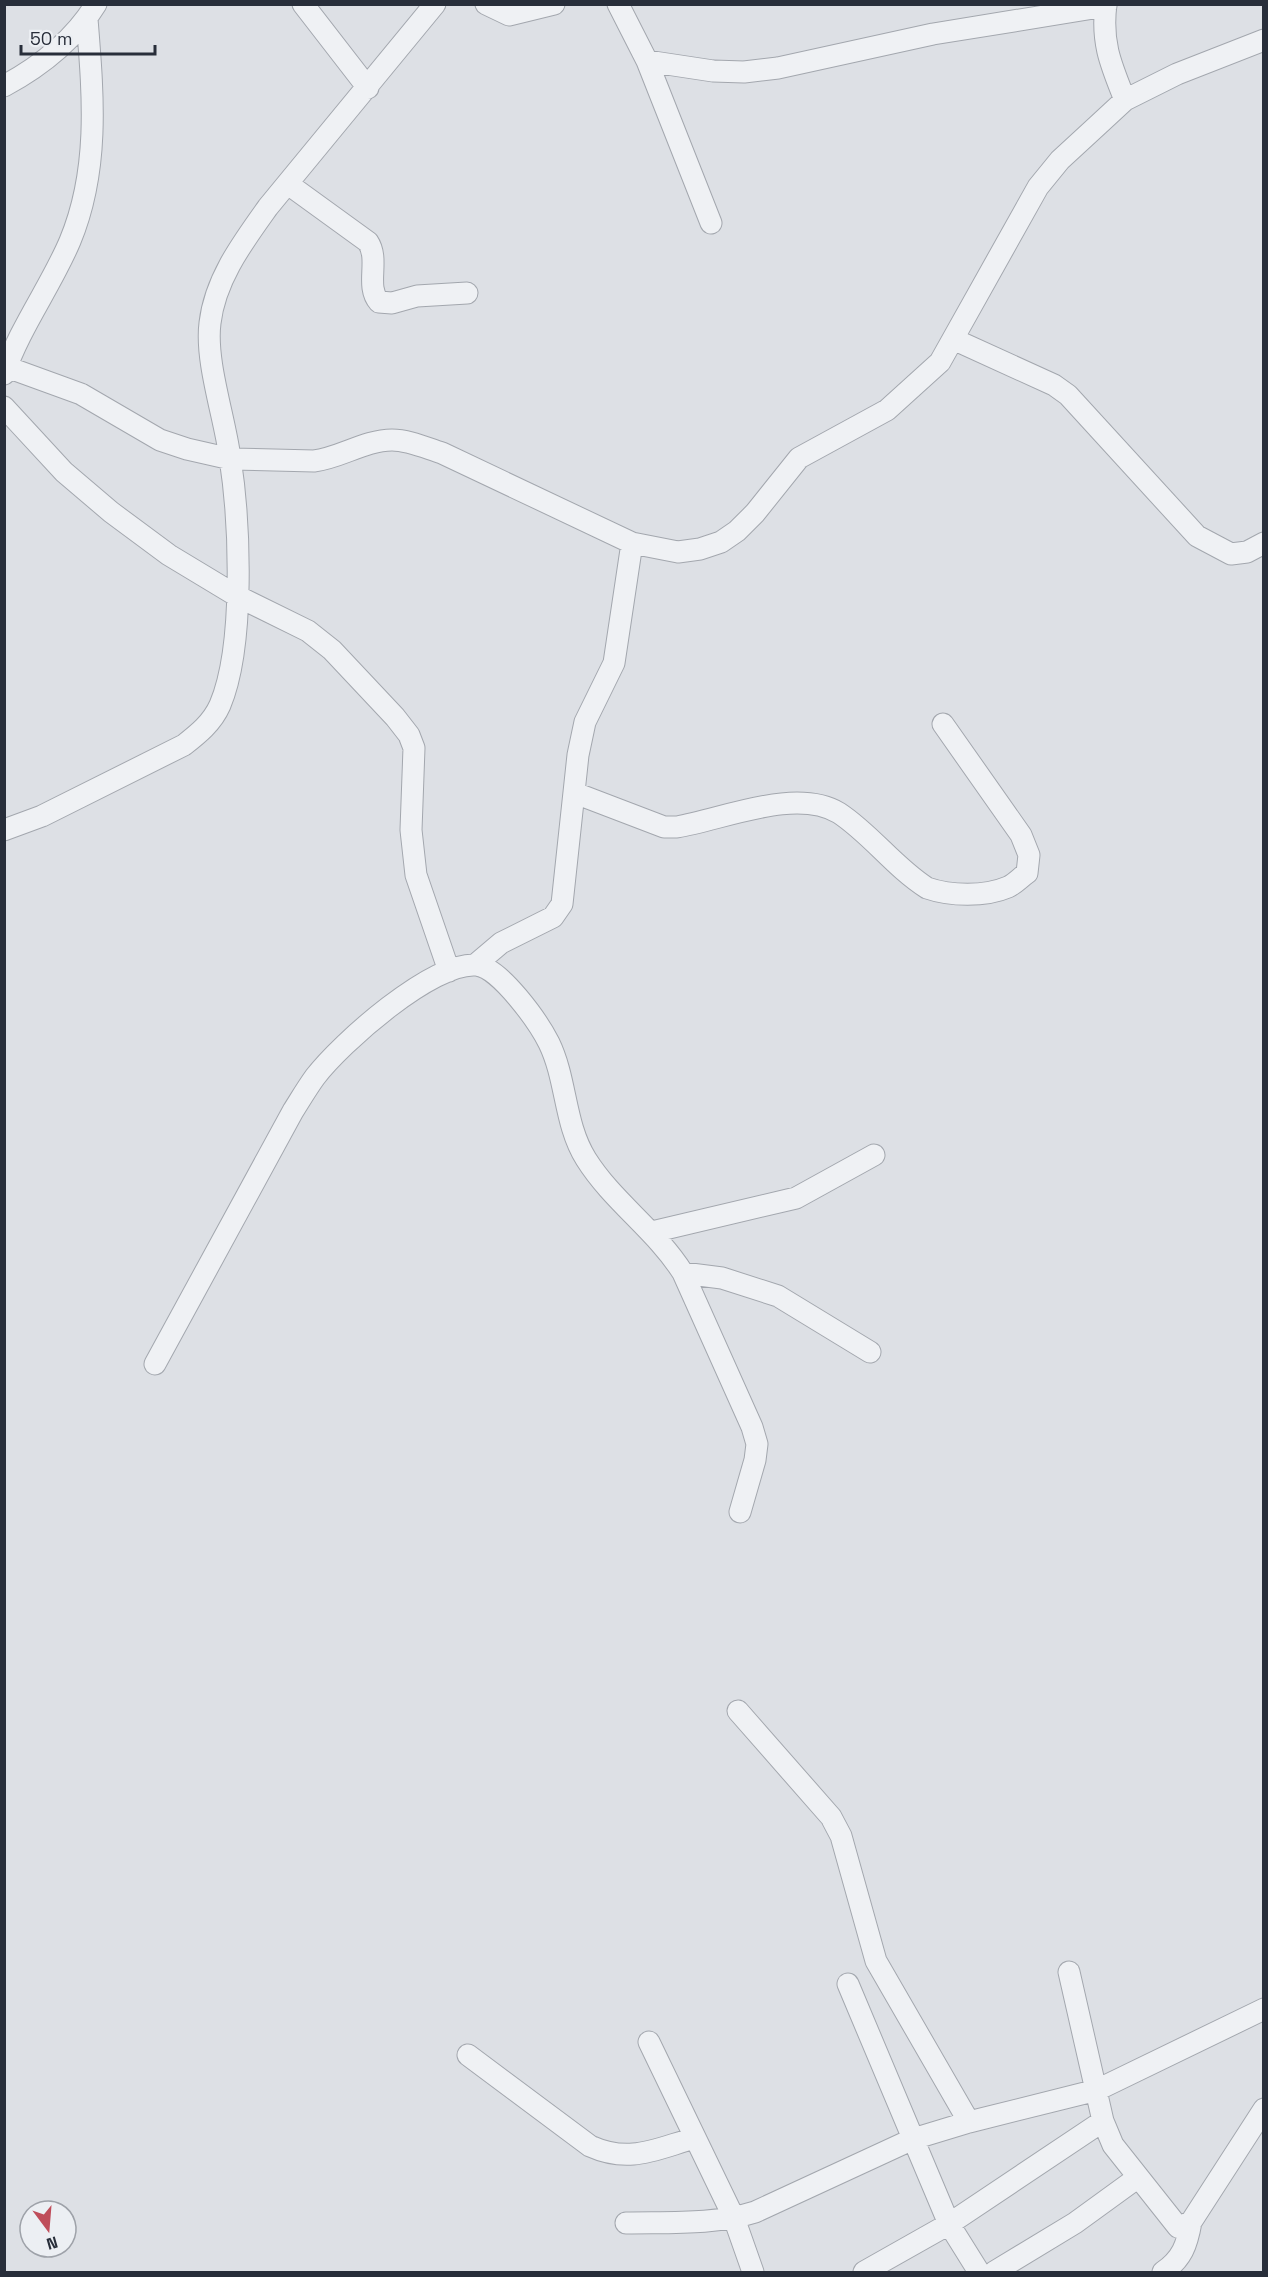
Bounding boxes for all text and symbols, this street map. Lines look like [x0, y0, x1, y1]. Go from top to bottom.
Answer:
scale bar [21, 18, 154, 56]
text: 50 m [30, 27, 72, 50]
north arrow [18, 2199, 78, 2259]
text: N [44, 2231, 60, 2255]

